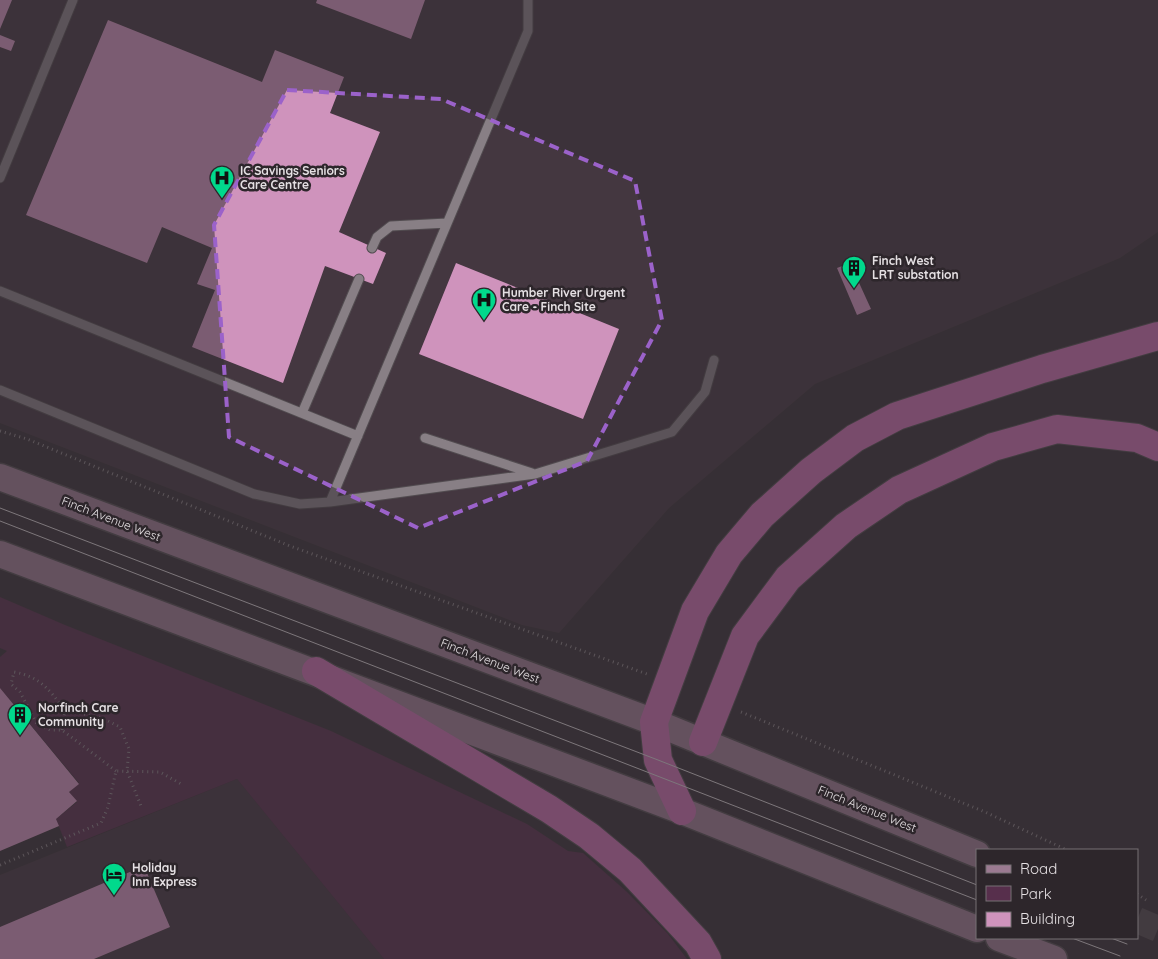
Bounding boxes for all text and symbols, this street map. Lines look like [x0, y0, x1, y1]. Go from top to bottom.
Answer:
place label: IC Savings Seniors Care Centre [240, 163, 345, 192]
hospital icon: IC Savings Seniors Care Centre [209, 165, 235, 199]
place label: Finch West LRT substation [872, 253, 959, 282]
building icon: Finch West LRT substation [841, 255, 867, 289]
place label: Humber River Urgent Care - Finch Site [502, 285, 625, 314]
hospital icon: Humber River Urgent Care - Finch Site [471, 287, 497, 321]
street label: Finch Avenue West [60, 493, 163, 544]
street label: Finch Avenue West [439, 635, 542, 686]
place label: Norfinch Care Community [38, 700, 118, 729]
building icon: Norfinch Care Community [7, 702, 33, 736]
street label: Finch Avenue West [816, 782, 919, 835]
legend [976, 849, 1138, 939]
text: Road [1020, 859, 1057, 878]
place label: Holiday Inn Express [132, 860, 197, 889]
hotel icon: Holiday Inn Express [101, 862, 127, 896]
text: Park [1020, 884, 1052, 903]
text: Building [1020, 909, 1075, 928]

